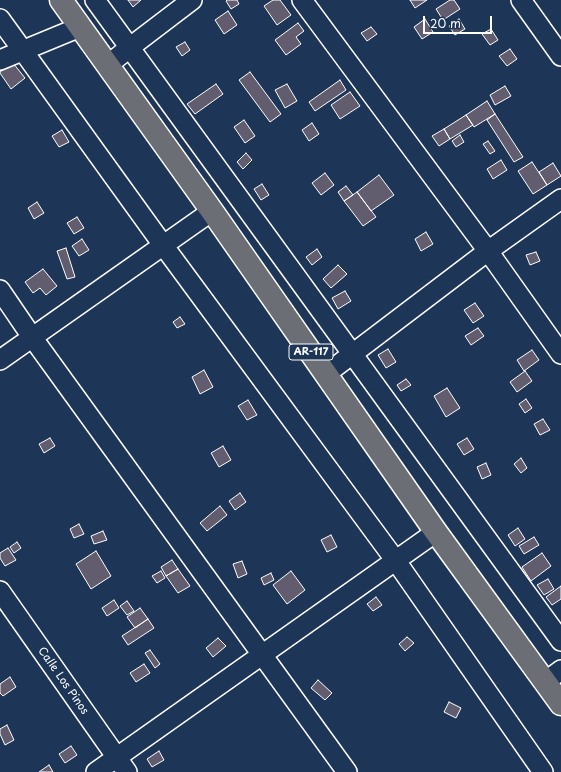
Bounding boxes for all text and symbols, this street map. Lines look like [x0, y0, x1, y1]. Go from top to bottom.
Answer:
scale bar [425, 8, 494, 34]
text: 20 m [430, 14, 461, 32]
road number: AR-117 [289, 344, 333, 360]
street label: Calle Los Pinos [35, 645, 91, 717]

